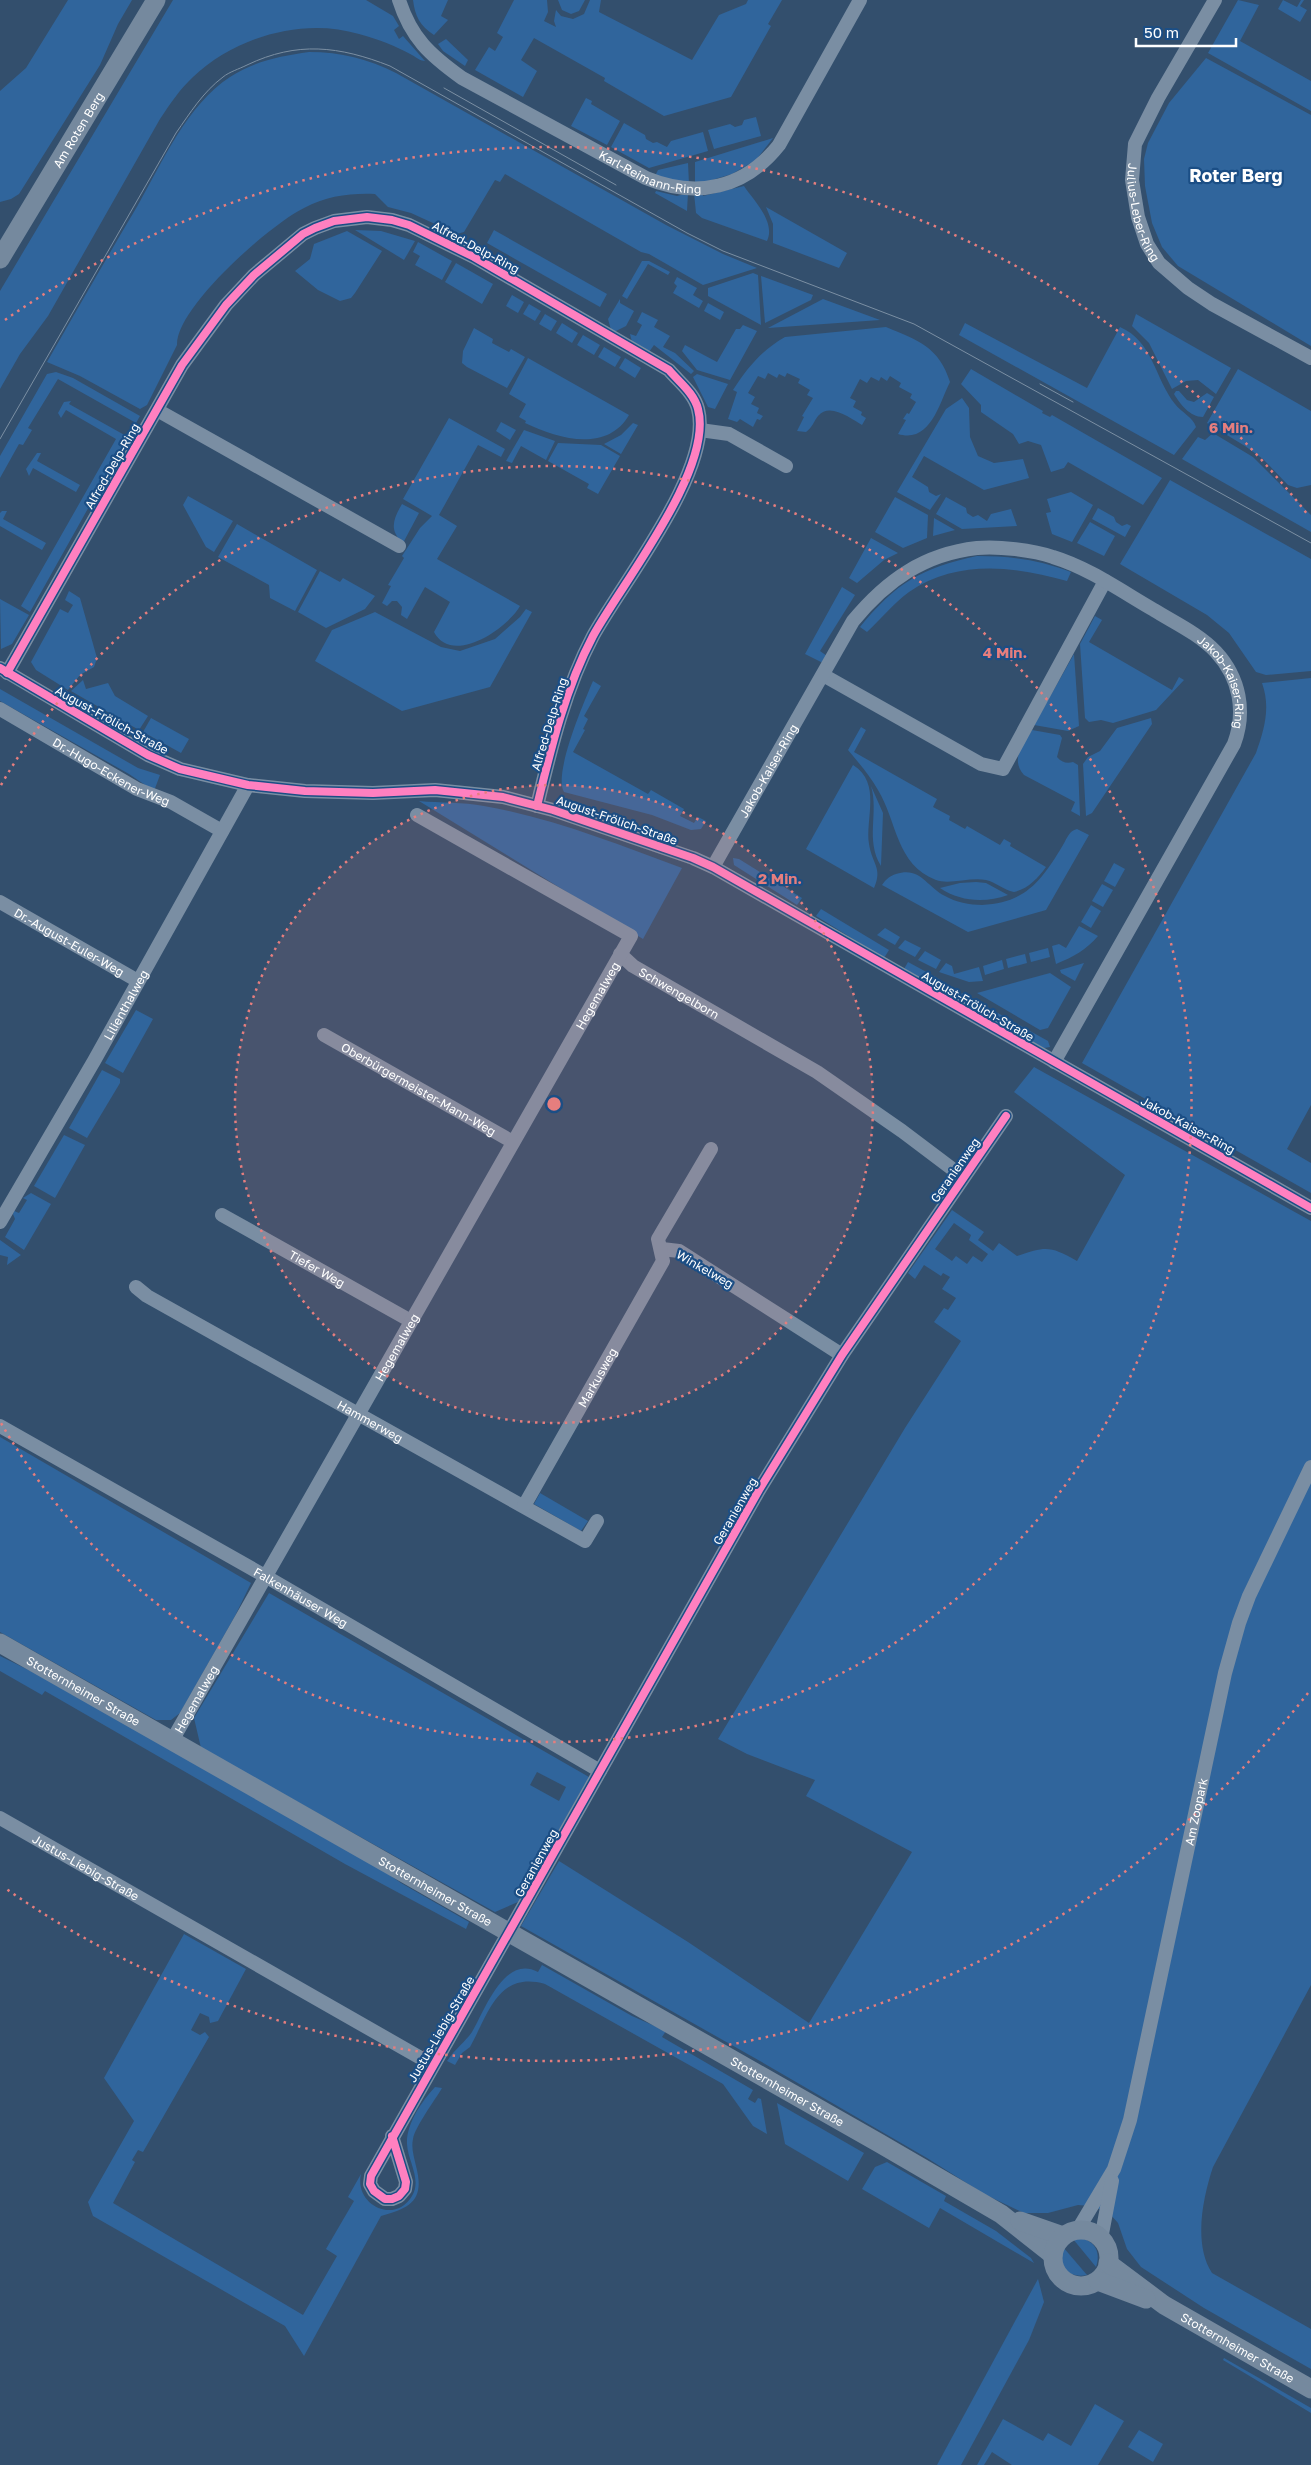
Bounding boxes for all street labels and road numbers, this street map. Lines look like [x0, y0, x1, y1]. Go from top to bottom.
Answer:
street label: Am Roten Berg [49, 89, 107, 170]
street label: Karl-Reimann-Ring [597, 146, 701, 196]
street label: Julius-Leber-Ring [1124, 163, 1164, 264]
street label: Alfred-Delp-Ring [430, 218, 522, 276]
street label: Alfred-Delp-Ring [81, 420, 143, 512]
street label: Jakob-Kaiser-Ring [1195, 632, 1248, 730]
street label: Alfred-Delp-Ring [528, 676, 570, 772]
street label: August-Frölich-Straße [53, 683, 171, 757]
street label: Jakob-Kaiser-Ring [735, 721, 800, 820]
street label: Dr.-Hugo-Eckener-Weg [50, 734, 172, 808]
street label: August-Frölich-Straße [554, 792, 680, 848]
street label: Dr.-August-Euler-Weg [12, 904, 127, 979]
street label: Hegemalweg [572, 959, 622, 1032]
street label: Schwengelborn [636, 964, 722, 1022]
street label: Lilienthalweg [100, 967, 151, 1042]
street label: August-Frölich-Straße [919, 968, 1037, 1044]
street label: Oberbürgermeister-Mann-Weg [339, 1039, 499, 1138]
street label: Jakob-Kaiser-Ring [1138, 1093, 1238, 1157]
street label: Geranienweg [927, 1135, 983, 1205]
street label: Tiefer Weg [286, 1247, 348, 1290]
street label: Winkelweg [674, 1247, 736, 1291]
street label: Hegemalweg [371, 1311, 422, 1384]
street label: Markusweg [574, 1345, 620, 1410]
street label: Hammerweg [335, 1397, 406, 1445]
street label: Geranienweg [710, 1475, 760, 1547]
street label: Falkenhäuser Weg [251, 1564, 351, 1630]
street label: Stotternheimer Straße [24, 1652, 143, 1729]
street label: Hegemalweg [171, 1663, 221, 1736]
street label: Am Zoopark [1181, 1776, 1210, 1847]
street label: Geranienweg [511, 1826, 561, 1900]
street label: Justus-Liebig-Straße [30, 1831, 142, 1903]
street label: Stotternheimer Straße [376, 1852, 495, 1929]
street label: Justus-Liebig-Straße [404, 1973, 478, 2085]
street label: Stotternheimer Straße [728, 2053, 847, 2129]
street label: Stotternheimer Straße [1178, 2309, 1297, 2386]

